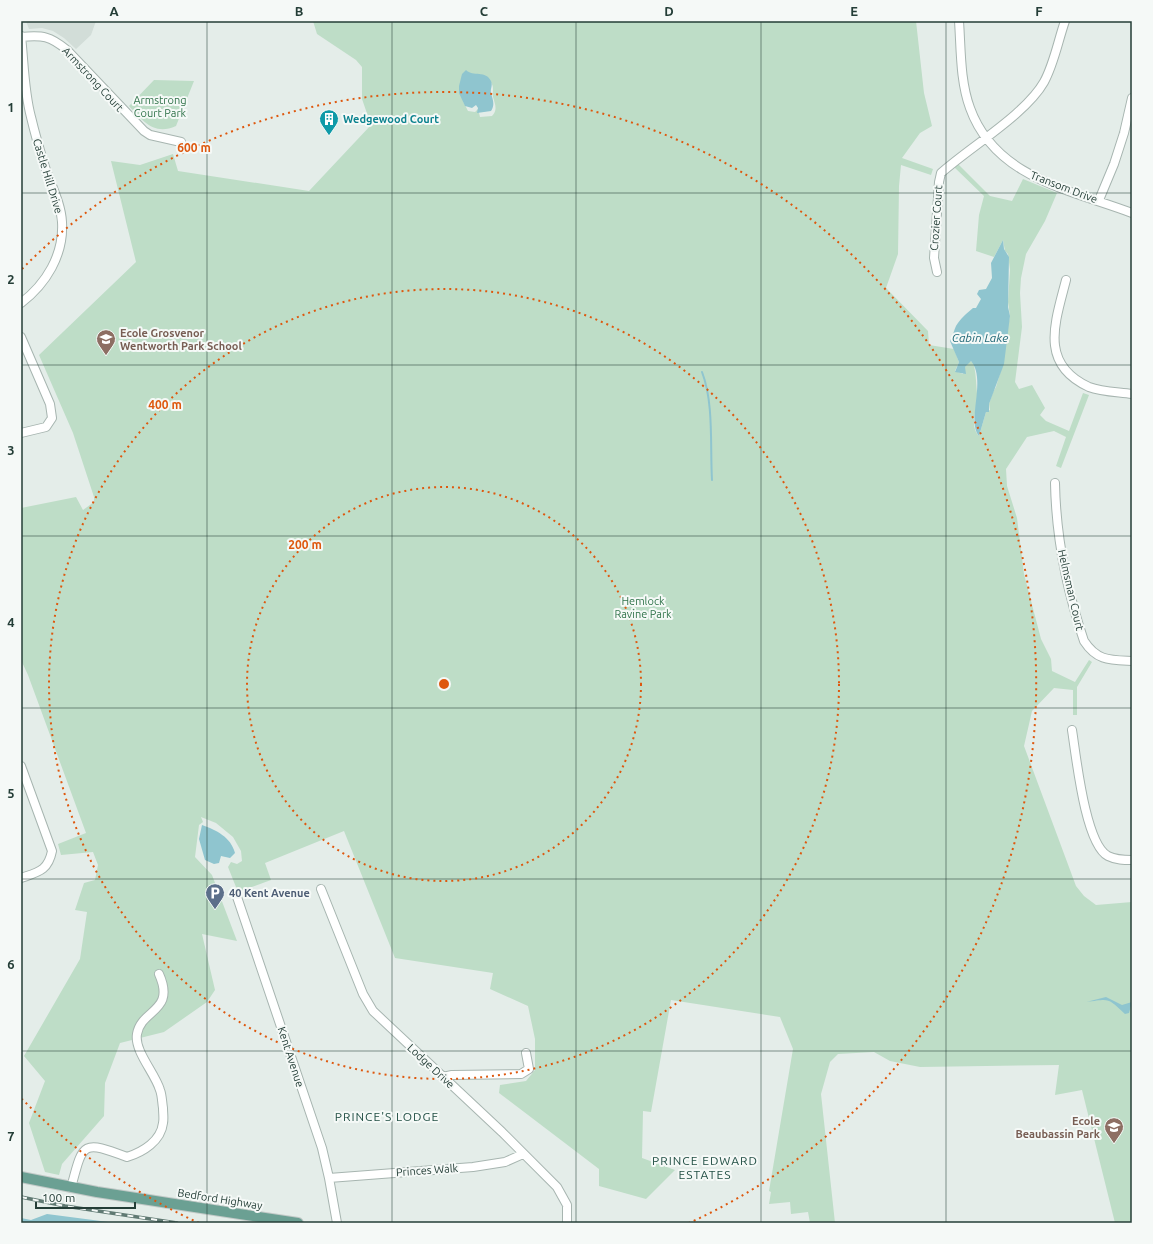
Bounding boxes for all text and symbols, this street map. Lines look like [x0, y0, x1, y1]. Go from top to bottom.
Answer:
text: A [109, 4, 119, 18]
text: B [295, 4, 304, 18]
text: C [480, 4, 489, 18]
text: D [664, 4, 674, 18]
text: E [850, 4, 858, 18]
text: F [1035, 4, 1043, 18]
street label: Armstrong Court [60, 44, 126, 114]
park label: Armstrong Court Park [133, 94, 187, 119]
text: 1 [7, 100, 15, 114]
building icon: Wedgewood Court [318, 108, 340, 136]
place label: Wedgewood Court [343, 113, 439, 125]
street label: Castle Hill Drive [31, 137, 65, 215]
text: 600 m [177, 141, 211, 154]
street label: Transom Drive [1029, 169, 1099, 205]
street label: Crozier Court [928, 184, 944, 251]
text: 2 [7, 272, 15, 286]
place label: Ecole Grosvenor Wentworth Park School [120, 327, 242, 352]
school or university icon: Ecole Grosvenor Wentworth Park School [95, 328, 117, 356]
water label: Cabin Lake [952, 331, 1008, 344]
text: 400 m [148, 398, 182, 411]
text: 3 [7, 443, 15, 457]
text: 200 m [288, 538, 322, 551]
street label: Helmsman Court [1056, 548, 1086, 632]
park label: Hemlock Ravine Park [614, 595, 672, 620]
text: 4 [7, 615, 15, 629]
centre of rings [437, 677, 451, 691]
text: 5 [7, 786, 15, 800]
parking icon: 40 Kent Avenue [204, 882, 226, 910]
place label: 40 Kent Avenue [229, 887, 310, 899]
text: 6 [7, 957, 15, 971]
street label: Kent Avenue [276, 1025, 306, 1089]
street label: Lodge Drive [405, 1041, 457, 1091]
district label: PRINCE'S LODGE [335, 1110, 439, 1123]
place label: Ecole Beaubassin Park [1015, 1115, 1101, 1140]
school or university icon: Ecole Beaubassin Park [1103, 1116, 1125, 1144]
text: 7 [7, 1129, 15, 1143]
district label: PRINCE EDWARD ESTATES [652, 1154, 758, 1181]
street label: Princes Walk [396, 1162, 459, 1178]
scale bar [36, 1184, 135, 1210]
street label: Bedford Highway [177, 1186, 264, 1212]
text: 100 m [42, 1191, 75, 1204]

